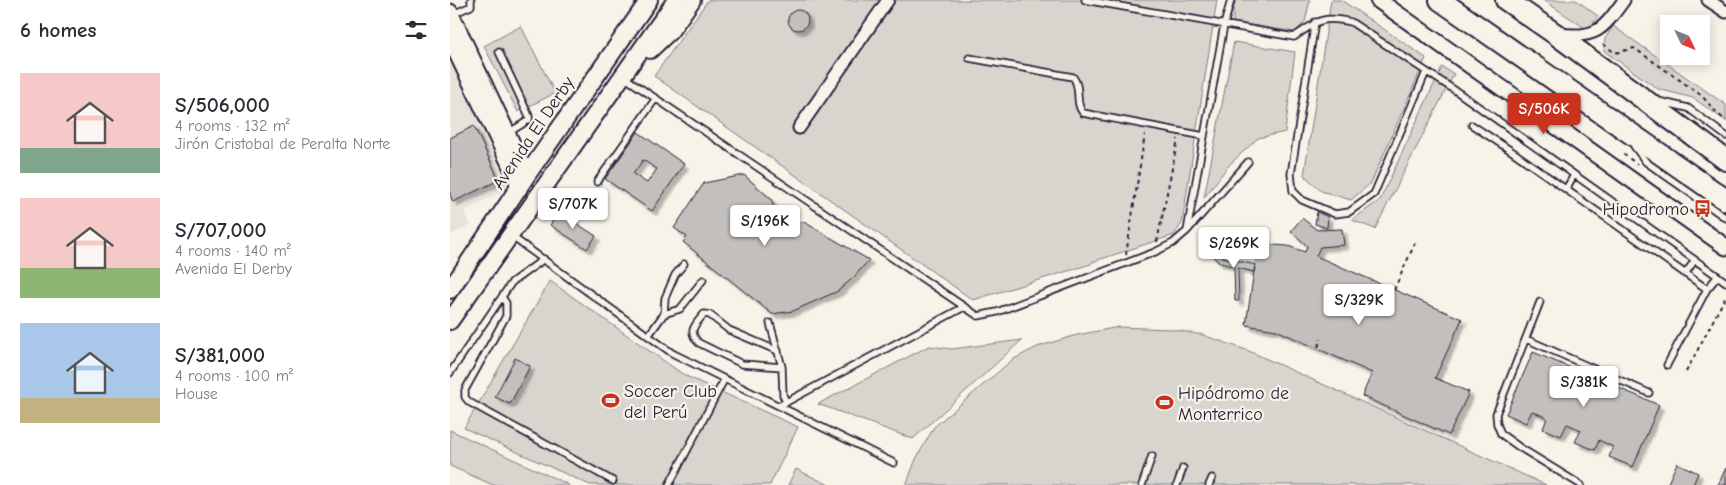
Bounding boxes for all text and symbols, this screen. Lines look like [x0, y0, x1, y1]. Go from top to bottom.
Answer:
north arrow [1660, 15, 1710, 65]
map controls [1660, 15, 1710, 65]
icon: filters [402, 16, 430, 44]
text: 6 homes [20, 18, 96, 42]
street label: Avenida El Derby [488, 72, 579, 194]
pin: S/506K [1503, 92, 1585, 135]
icon: home [60, 93, 120, 153]
text: S/506,000 [175, 93, 270, 117]
text: S/506K [1519, 100, 1569, 118]
text: 4 rooms · 132 m² [175, 117, 290, 135]
text: Jirón Cristobal de Peralta Norte [175, 135, 390, 153]
pin: S/707K [532, 188, 614, 230]
text: S/707K [549, 195, 597, 213]
place label: Hipodromo [1603, 199, 1689, 220]
bus stop icon: Hipodromo [1693, 199, 1713, 219]
pin: S/196K [724, 204, 806, 247]
text: S/196K [741, 212, 789, 230]
icon: home [60, 218, 120, 278]
text: S/707,000 [175, 218, 267, 242]
pin: S/269K [1193, 226, 1275, 269]
text: S/269K [1209, 234, 1259, 252]
text: 4 rooms · 140 m² [175, 242, 291, 260]
text: Avenida El Derby [175, 260, 292, 278]
pin: S/329K [1318, 284, 1400, 326]
text: S/329K [1335, 291, 1383, 309]
icon: home [60, 343, 120, 403]
text: S/381,000 [175, 343, 265, 367]
pin: S/381K [1543, 366, 1625, 408]
text: 4 rooms · 100 m² [175, 367, 293, 385]
text: S/381K [1560, 373, 1608, 391]
place label: Soccer Club del Perú [624, 381, 717, 423]
place label: Hipódromo de Monterrico [1178, 383, 1289, 425]
text: House [175, 385, 218, 403]
sports icon: Soccer Club del Perú [600, 391, 620, 411]
sports icon: Hipódromo de Monterrico [1154, 393, 1174, 413]

